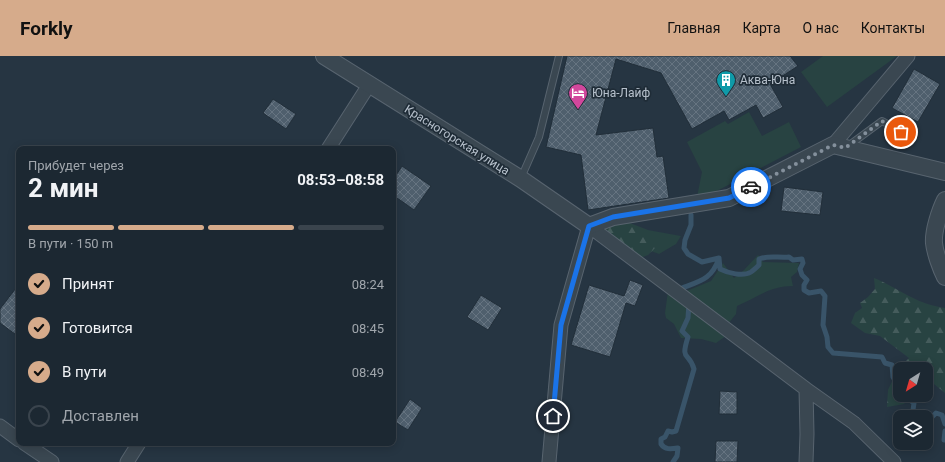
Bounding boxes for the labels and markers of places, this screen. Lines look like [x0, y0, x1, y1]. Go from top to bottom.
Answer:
building icon: Аква-Юна [715, 69, 737, 97]
place label: Аква-Юна [740, 73, 795, 87]
hotel icon: Юна-Лайф [567, 82, 589, 110]
place label: Юна-Лайф [592, 86, 650, 100]
pin [884, 115, 918, 149]
pin [536, 399, 570, 433]

